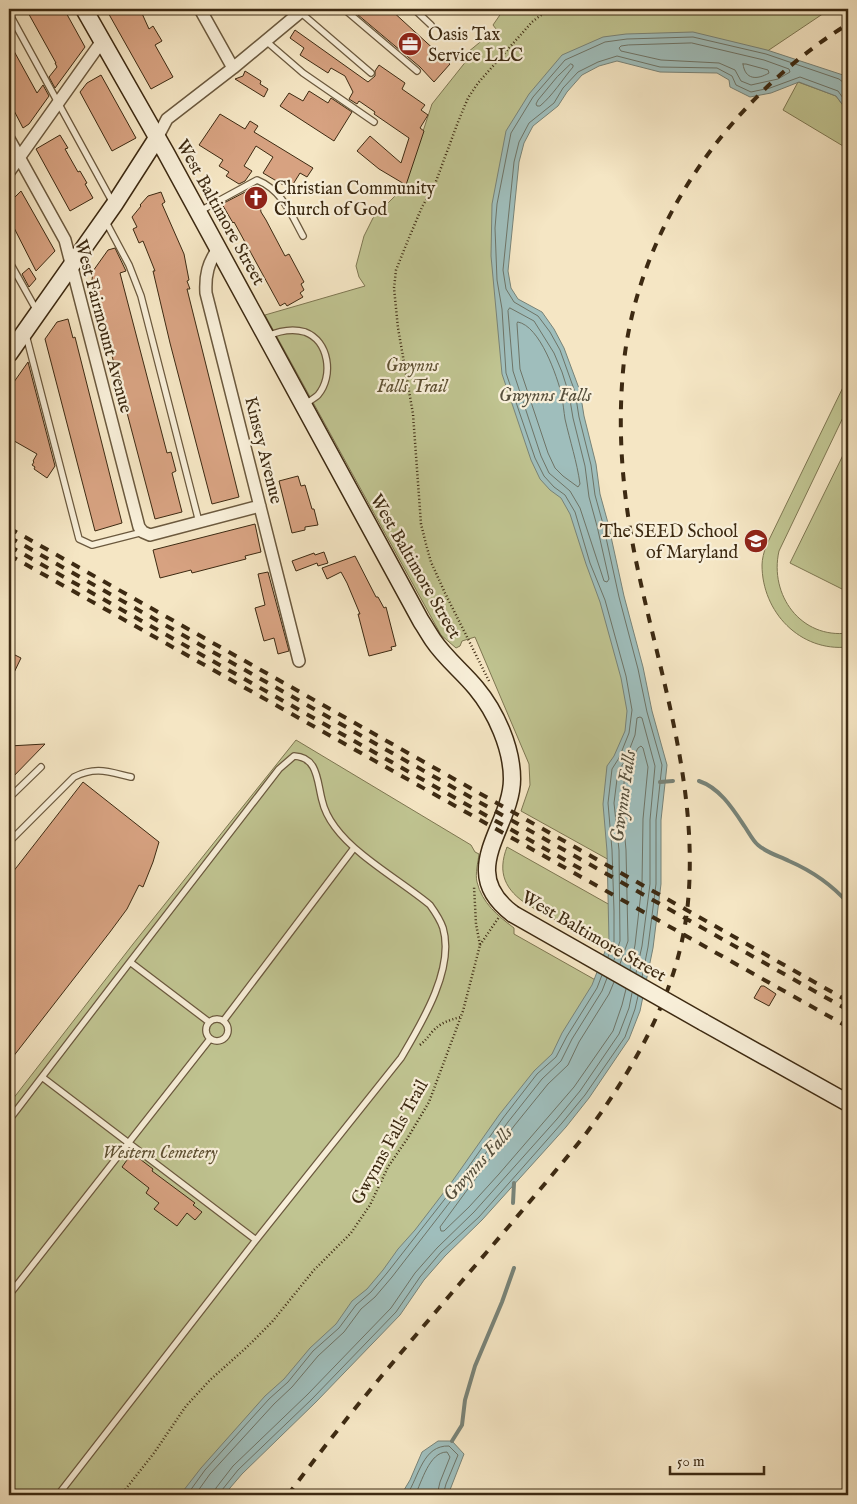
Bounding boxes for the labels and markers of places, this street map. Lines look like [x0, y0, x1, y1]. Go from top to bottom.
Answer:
place label: Oasis Tax Service LLC [428, 24, 523, 68]
office icon: Oasis Tax Service LLC [397, 31, 423, 57]
place label: Christian Community Church of God [274, 178, 436, 222]
church icon: Christian Community Church of God [243, 185, 269, 211]
place label: The SEED School of Maryland [600, 521, 738, 565]
school or university icon: The SEED School of Maryland [743, 528, 769, 554]

